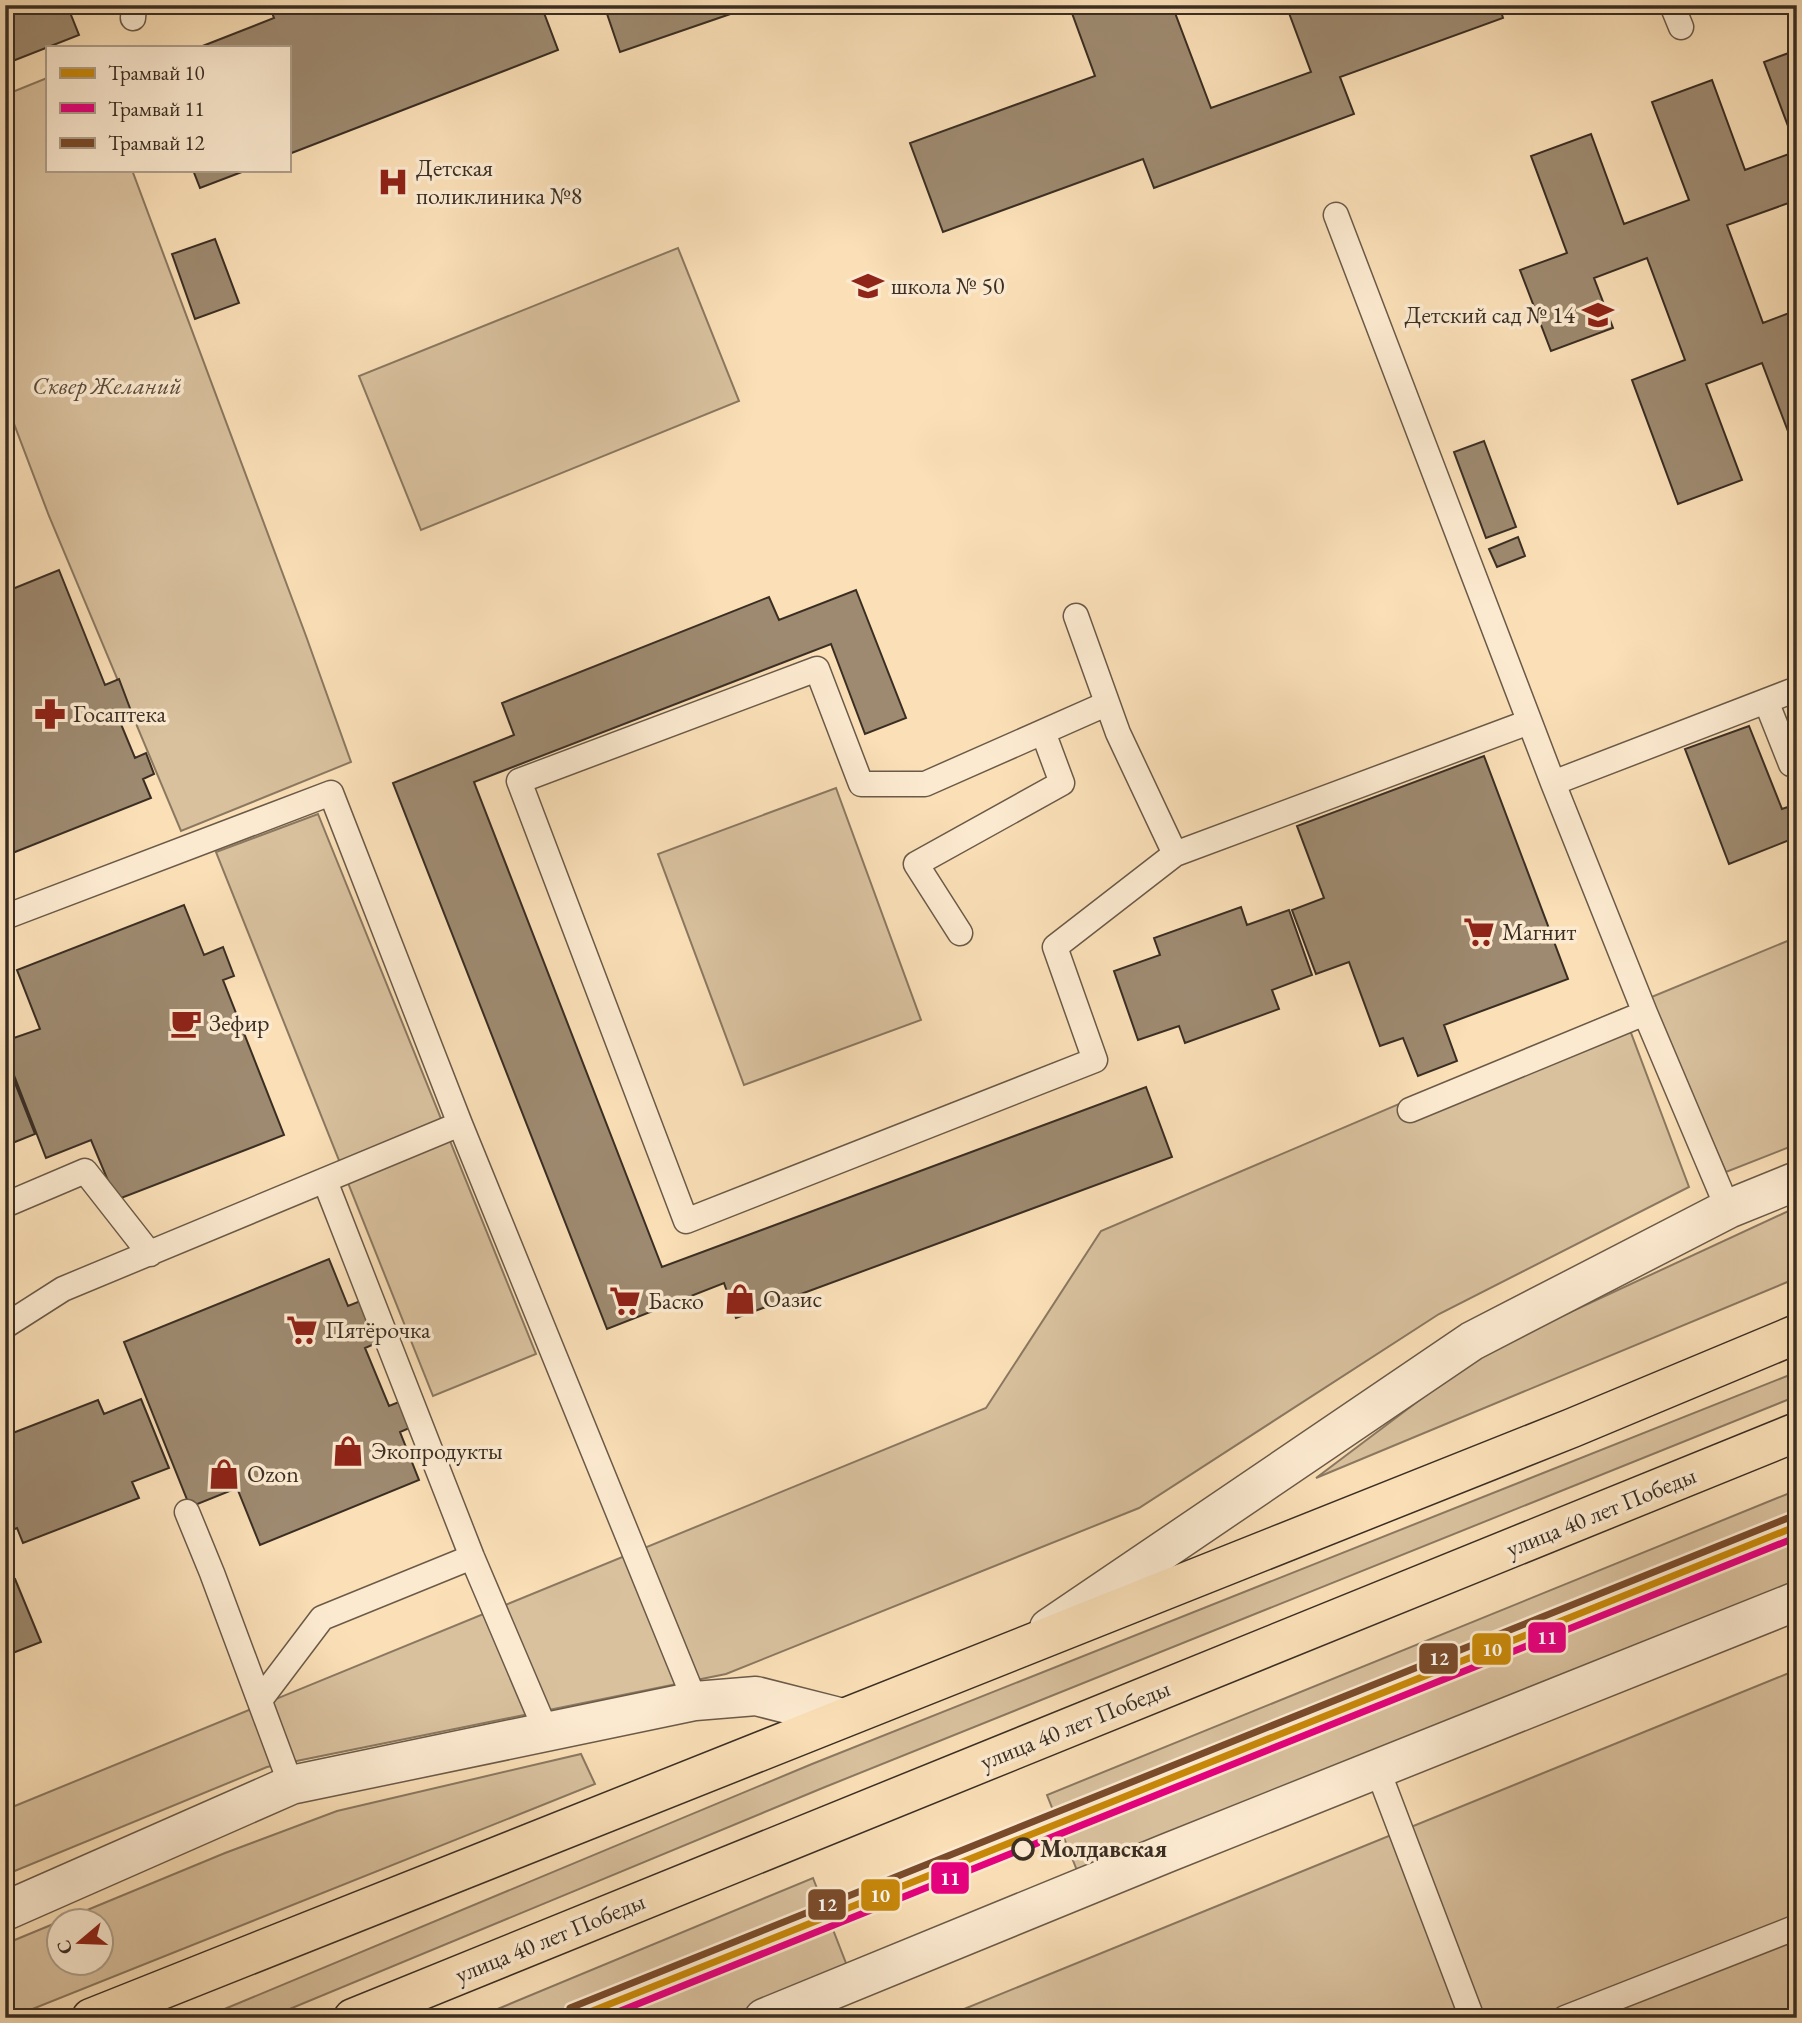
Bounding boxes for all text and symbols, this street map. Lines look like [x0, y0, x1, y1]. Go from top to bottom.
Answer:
legend [46, 46, 290, 172]
text: Трамвай 10 [108, 59, 205, 86]
text: Трамвай 11 [108, 95, 205, 122]
text: Трамвай 12 [108, 129, 205, 156]
place label: Детская поликлиника №8 [416, 152, 582, 211]
hospital icon: Детская поликлиника №8 [376, 165, 410, 199]
school or university icon: школа № 50 [851, 269, 885, 303]
place label: школа № 50 [891, 270, 1004, 301]
school or university icon: Детский сад № 14 [1581, 298, 1615, 332]
place label: Детский сад № 14 [1405, 299, 1575, 330]
park label: Сквер Желаний [32, 370, 182, 401]
pharmacy icon: Госаптека [33, 697, 67, 731]
place label: Госаптека [73, 698, 166, 729]
supermarket icon: Магнит [1462, 915, 1496, 949]
place label: Магнит [1502, 916, 1576, 947]
cafe icon: Зефир [169, 1006, 203, 1040]
place label: Зефир [209, 1007, 270, 1038]
shop icon: Оазис [723, 1282, 757, 1316]
place label: Оазис [763, 1283, 822, 1314]
supermarket icon: Баско [608, 1284, 642, 1318]
place label: Баско [648, 1285, 704, 1316]
supermarket icon: Пятёрочка [285, 1313, 319, 1347]
place label: Пятёрочка [325, 1314, 431, 1345]
shop icon: Экопродукты [331, 1434, 365, 1468]
place label: Экопродукты [371, 1435, 503, 1466]
shop icon: Ozon [207, 1457, 241, 1491]
place label: Ozon [247, 1458, 299, 1489]
street label: улица 40 лет Победы [1501, 1459, 1701, 1564]
line badge: 11 [1527, 1621, 1567, 1654]
text: 11 [1537, 1625, 1557, 1650]
line badge: 10 [1471, 1632, 1512, 1666]
text: 10 [1482, 1637, 1502, 1662]
line badge: 12 [1418, 1642, 1459, 1675]
text: 12 [1429, 1646, 1449, 1671]
street label: улица 40 лет Победы [975, 1672, 1175, 1777]
place label: Молдавская [1040, 1833, 1167, 1864]
marker: Молдавская [1012, 1838, 1034, 1860]
line badge: 11 [930, 1861, 970, 1895]
text: 11 [940, 1866, 960, 1891]
line badge: 10 [860, 1878, 901, 1912]
text: 10 [870, 1883, 890, 1908]
street label: улица 40 лет Победы [450, 1885, 650, 1990]
line badge: 12 [807, 1888, 847, 1921]
text: 12 [817, 1892, 837, 1917]
north arrow [46, 1908, 116, 1978]
text: С [50, 1937, 78, 1958]

